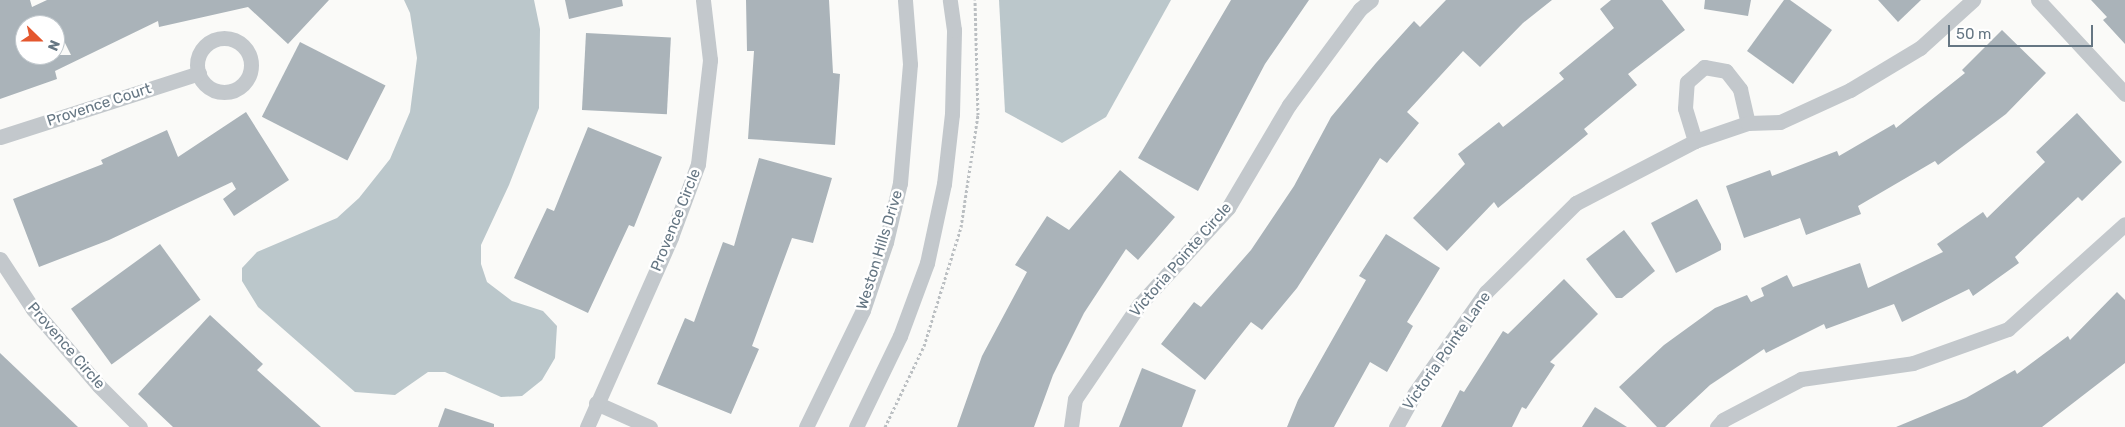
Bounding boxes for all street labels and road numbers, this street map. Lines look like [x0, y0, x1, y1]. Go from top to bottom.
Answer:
street label: Provence Court [45, 80, 153, 130]
street label: Provence Circle [647, 166, 705, 274]
street label: Weston Hills Drive [853, 188, 907, 312]
street label: Victoria Pointe Circle [1126, 199, 1236, 321]
street label: Victoria Pointe Lane [1399, 288, 1495, 414]
street label: Provence Circle [23, 299, 109, 393]

